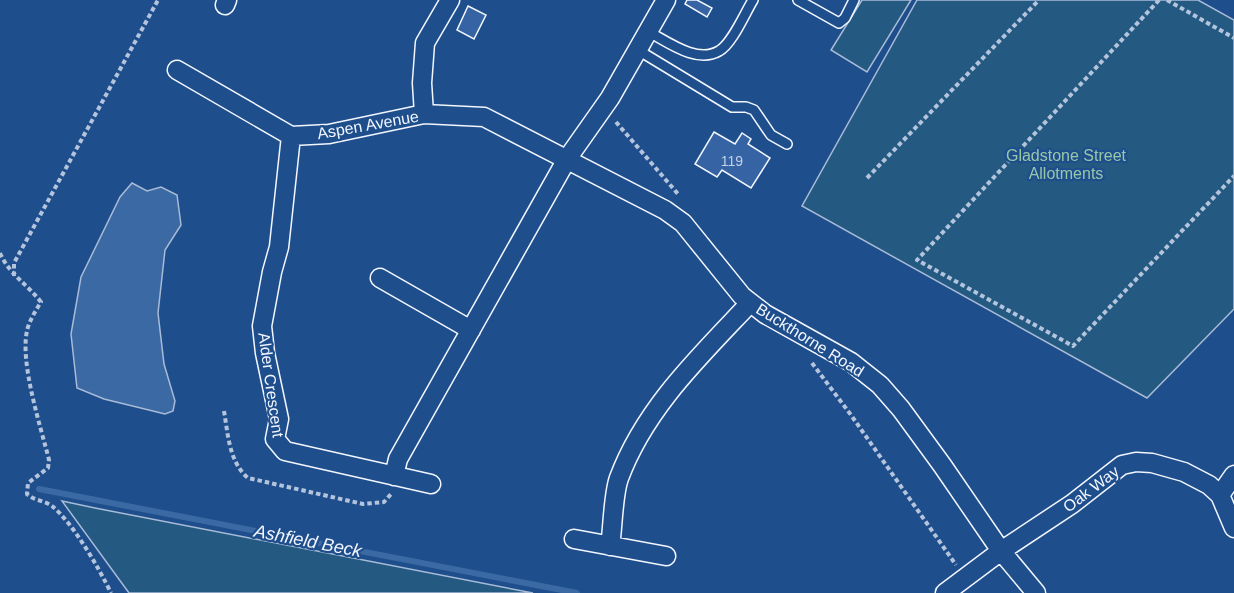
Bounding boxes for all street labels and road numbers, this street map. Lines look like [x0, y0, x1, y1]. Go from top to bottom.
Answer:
street label: Aspen Avenue [316, 108, 420, 142]
street label: Buckthorne Road [753, 300, 867, 380]
street label: Alder Crescent [255, 331, 287, 439]
street label: Oak Way [1060, 463, 1122, 515]

